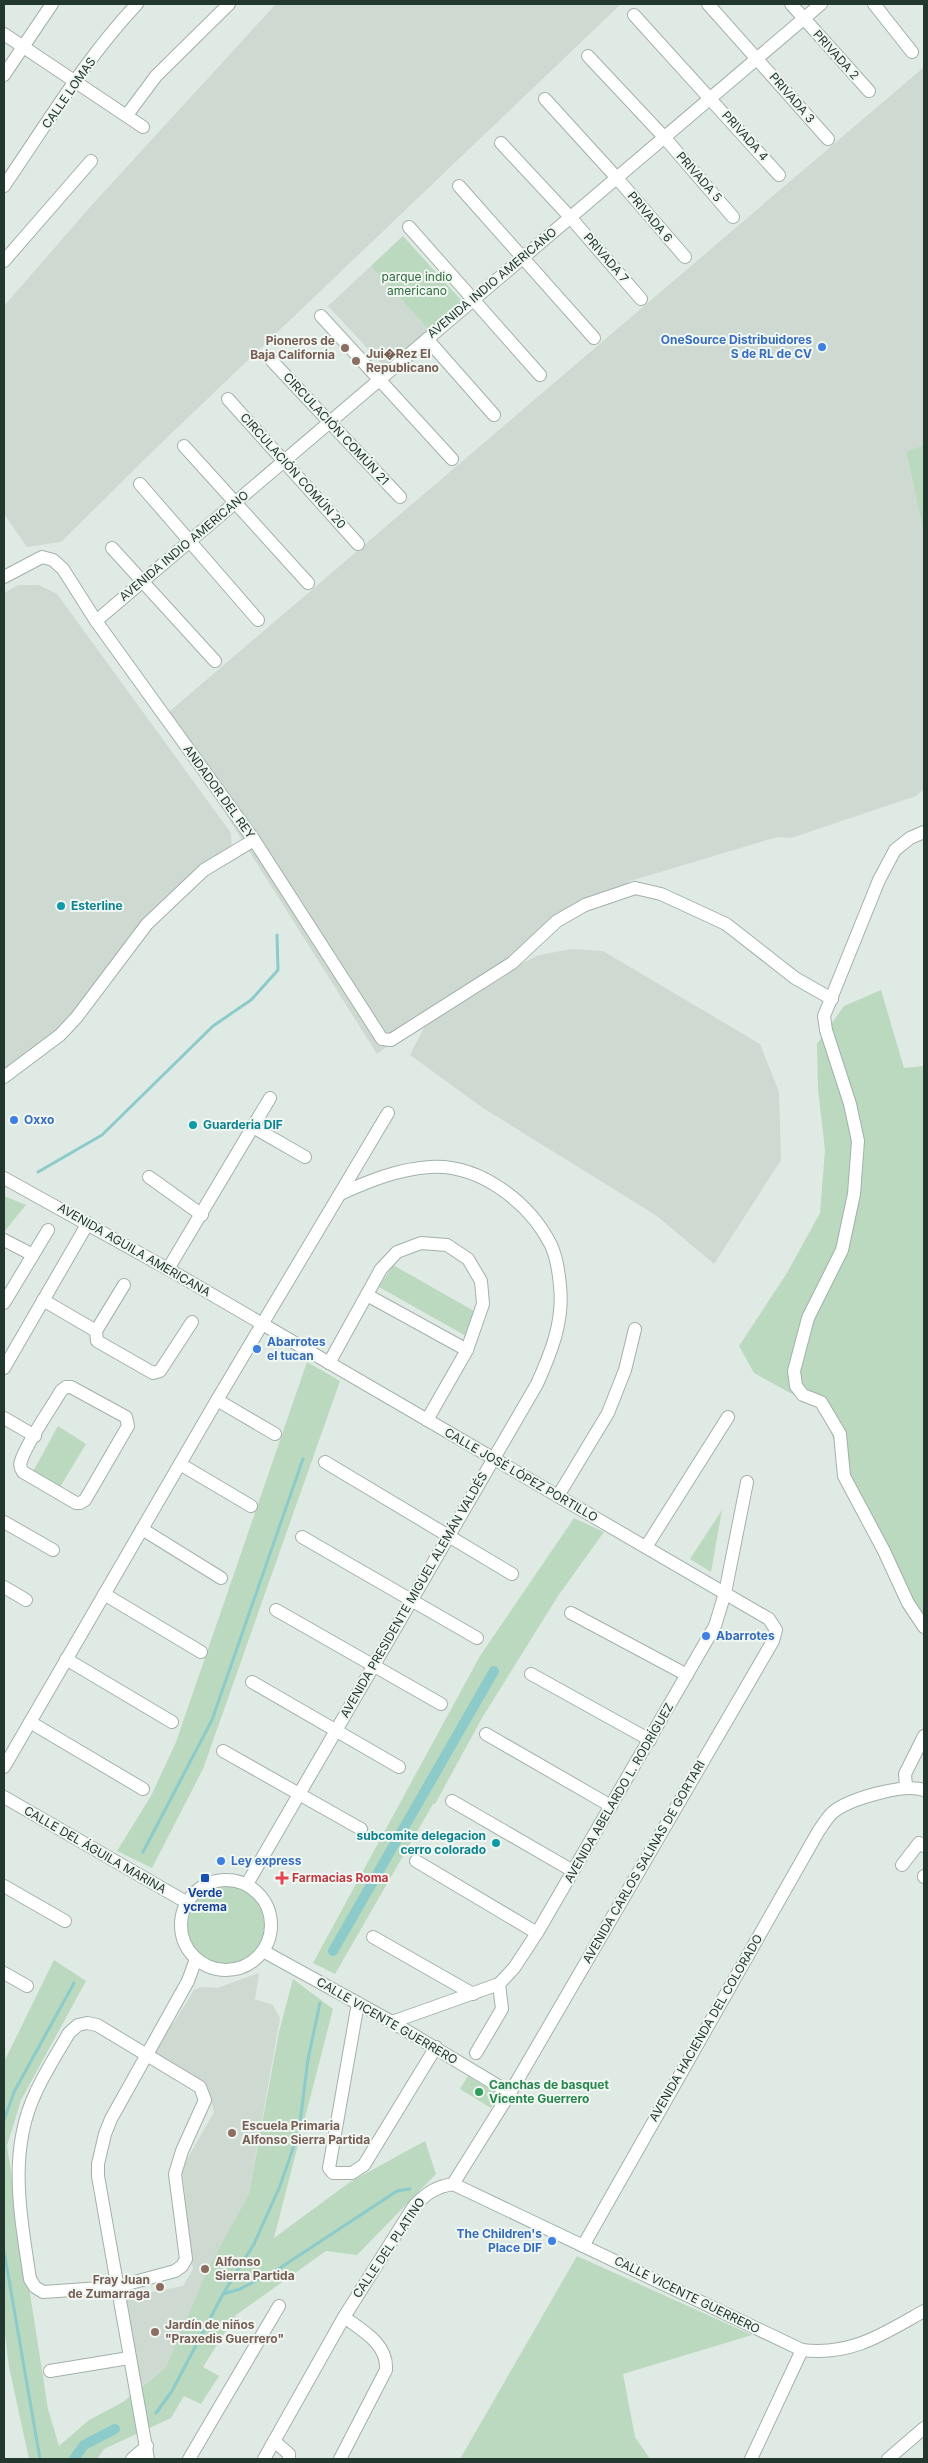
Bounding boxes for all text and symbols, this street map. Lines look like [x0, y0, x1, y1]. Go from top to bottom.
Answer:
street label: PRIVADA 2 [810, 27, 863, 83]
street label: CALLE LOMAS [39, 54, 99, 131]
street label: PRIVADA 3 [766, 69, 818, 126]
street label: PRIVADA 4 [719, 108, 772, 164]
street label: PRIVADA 5 [674, 149, 725, 205]
street label: PRIVADA 6 [625, 188, 676, 245]
street label: AVENIDA INDIO AMERICANO [424, 224, 559, 341]
street label: PRIVADA 7 [581, 230, 632, 286]
park label: parque indio americano [382, 269, 452, 298]
place label: OneSource Distribuidores S de RL de CV [661, 332, 812, 361]
place label: Pioneros de Baja California [250, 333, 335, 362]
marker: OneSource Distribuidores S de RL de CV [816, 341, 828, 353]
marker: Pioneros de Baja California [339, 342, 351, 354]
place label: Jui�Rez El Republicano [366, 346, 439, 375]
marker: Jui�Rez El Republicano [350, 355, 362, 367]
street label: CIRCULACIÓN COMÚN 21 [280, 369, 392, 488]
street label: CIRCULACIÓN COMÚN 20 [237, 410, 349, 532]
street label: AVENIDA INDIO AMERICANO [116, 487, 251, 604]
street label: ANDADOR DEL REY [180, 742, 258, 841]
place label: Esterline [71, 898, 123, 913]
marker: Esterline [55, 900, 67, 912]
place label: Oxxo [24, 1112, 54, 1127]
marker: Oxxo [8, 1114, 20, 1126]
place label: Guarderia DIF [203, 1117, 283, 1132]
marker: Guarderia DIF [187, 1119, 199, 1131]
street label: AVENIDA AGUILA AMERICANA [55, 1200, 213, 1300]
place label: Abarrotes el tucan [267, 1334, 326, 1363]
marker: Abarrotes el tucan [251, 1343, 263, 1355]
street label: CALLE JOSÉ LÓPEZ PORTILLO [442, 1424, 601, 1525]
street label: AVENIDA PRESIDENTE MIGUEL ALEMÁN VALDÉS [337, 1469, 490, 1720]
place label: Abarrotes [716, 1628, 775, 1643]
marker: Abarrotes [700, 1630, 712, 1642]
street label: AVENIDA ABELARDO L. RODRÍGUEZ [561, 1700, 676, 1885]
street label: AVENIDA CARLOS SALINAS DE GORTARI [579, 1758, 708, 1966]
street label: CALLE DEL ÁGUILA MARINA [21, 1803, 169, 1897]
place label: subcomite delegacion cerro colorado [357, 1828, 486, 1857]
marker: subcomite delegacion cerro colorado [490, 1837, 502, 1849]
place label: Ley express [231, 1853, 302, 1868]
marker: Ley express [215, 1855, 227, 1867]
place label: Farmacias Roma [292, 1870, 389, 1885]
marker: Verde ycrema [199, 1872, 211, 1884]
marker: Farmacias Roma [276, 1872, 288, 1884]
place label: Verde ycrema [183, 1885, 227, 1914]
street label: AVENIDA HACIENDA DEL COLORADO [646, 1932, 765, 2124]
street label: CALLE VICENTE GUERRERO [314, 1974, 460, 2067]
place label: Canchas de basquet Vicente Guerrero [489, 2077, 609, 2106]
marker: Canchas de basquet Vicente Guerrero [473, 2086, 485, 2098]
place label: Escuela Primaria Alfonso Sierra Partida [242, 2118, 370, 2147]
marker: Escuela Primaria Alfonso Sierra Partida [226, 2127, 238, 2139]
street label: CALLE DEL PLATINO [349, 2195, 428, 2301]
place label: The Children's Place DIF [456, 2226, 542, 2255]
marker: The Children's Place DIF [546, 2235, 558, 2247]
street label: CALLE VICENTE GUERRERO [612, 2253, 763, 2336]
place label: Alfonso Sierra Partida [215, 2254, 295, 2283]
marker: Alfonso Sierra Partida [199, 2263, 211, 2275]
place label: Fray Juan de Zumarraga [68, 2272, 150, 2301]
marker: Fray Juan de Zumarraga [154, 2281, 166, 2293]
place label: Jardín de niños "Praxedis Guerrero" [165, 2317, 284, 2346]
marker: Jardín de niños "Praxedis Guerrero" [149, 2326, 161, 2338]

